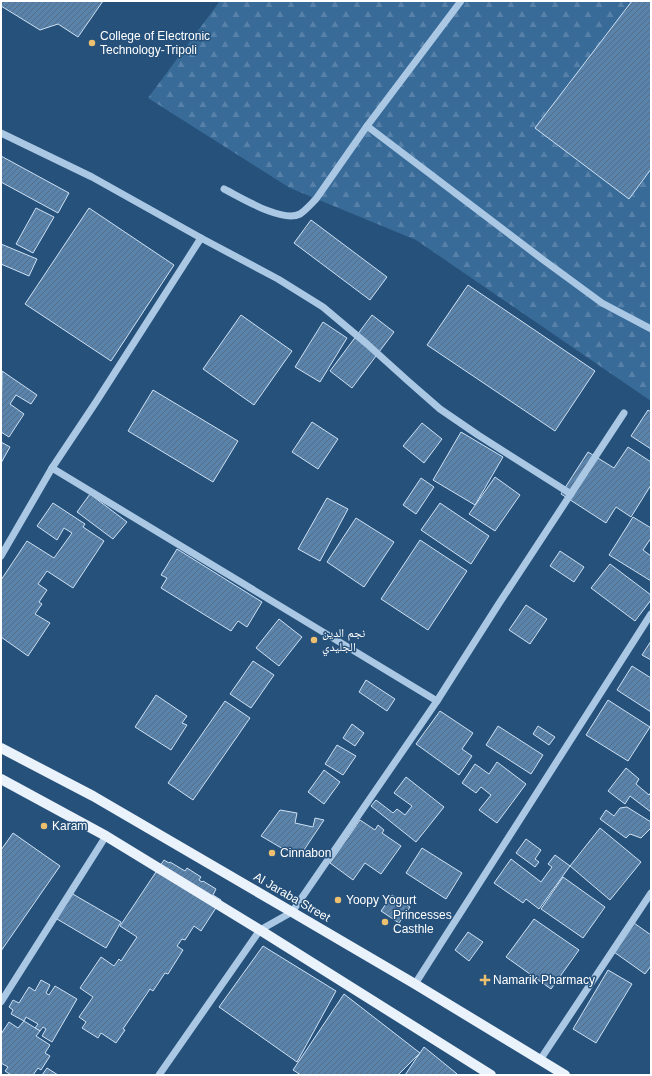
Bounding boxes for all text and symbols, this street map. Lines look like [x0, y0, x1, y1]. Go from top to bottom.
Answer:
place label: College of Electronic Technology-Tripoli [100, 29, 210, 57]
marker: College of Electronic Technology-Tripoli [87, 38, 97, 48]
place label: نجم الدين الجليدي [322, 626, 365, 657]
marker: نجم الدين الجليدي [309, 635, 319, 645]
place label: Karam [52, 819, 87, 833]
marker: Karam [39, 821, 49, 831]
place label: Cinnabon [280, 846, 331, 860]
marker: Cinnabon [267, 848, 277, 858]
street label: Al Jaraba Street [251, 869, 333, 925]
place label: Yoopy Yogurt [346, 893, 417, 907]
marker: Yoopy Yogurt [333, 895, 343, 905]
place label: Princesses Casthle [393, 908, 452, 936]
marker: Princesses Casthle [380, 917, 390, 927]
place label: Namarik Pharmacy [493, 973, 595, 987]
marker: Namarik Pharmacy [480, 975, 490, 985]

